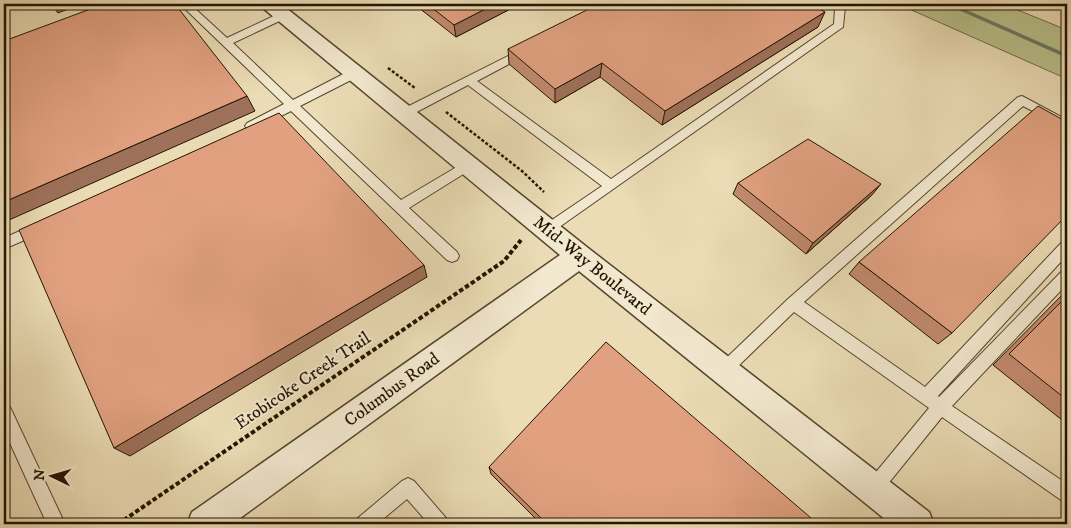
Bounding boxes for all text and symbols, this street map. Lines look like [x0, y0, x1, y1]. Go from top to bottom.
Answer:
street label: Mid-Way Boulevard [529, 212, 656, 320]
street label: Etobicoke Creek Trail [231, 327, 376, 435]
street label: Columbus Road [340, 348, 444, 432]
north arrow [28, 450, 78, 500]
text: N [31, 468, 50, 481]

